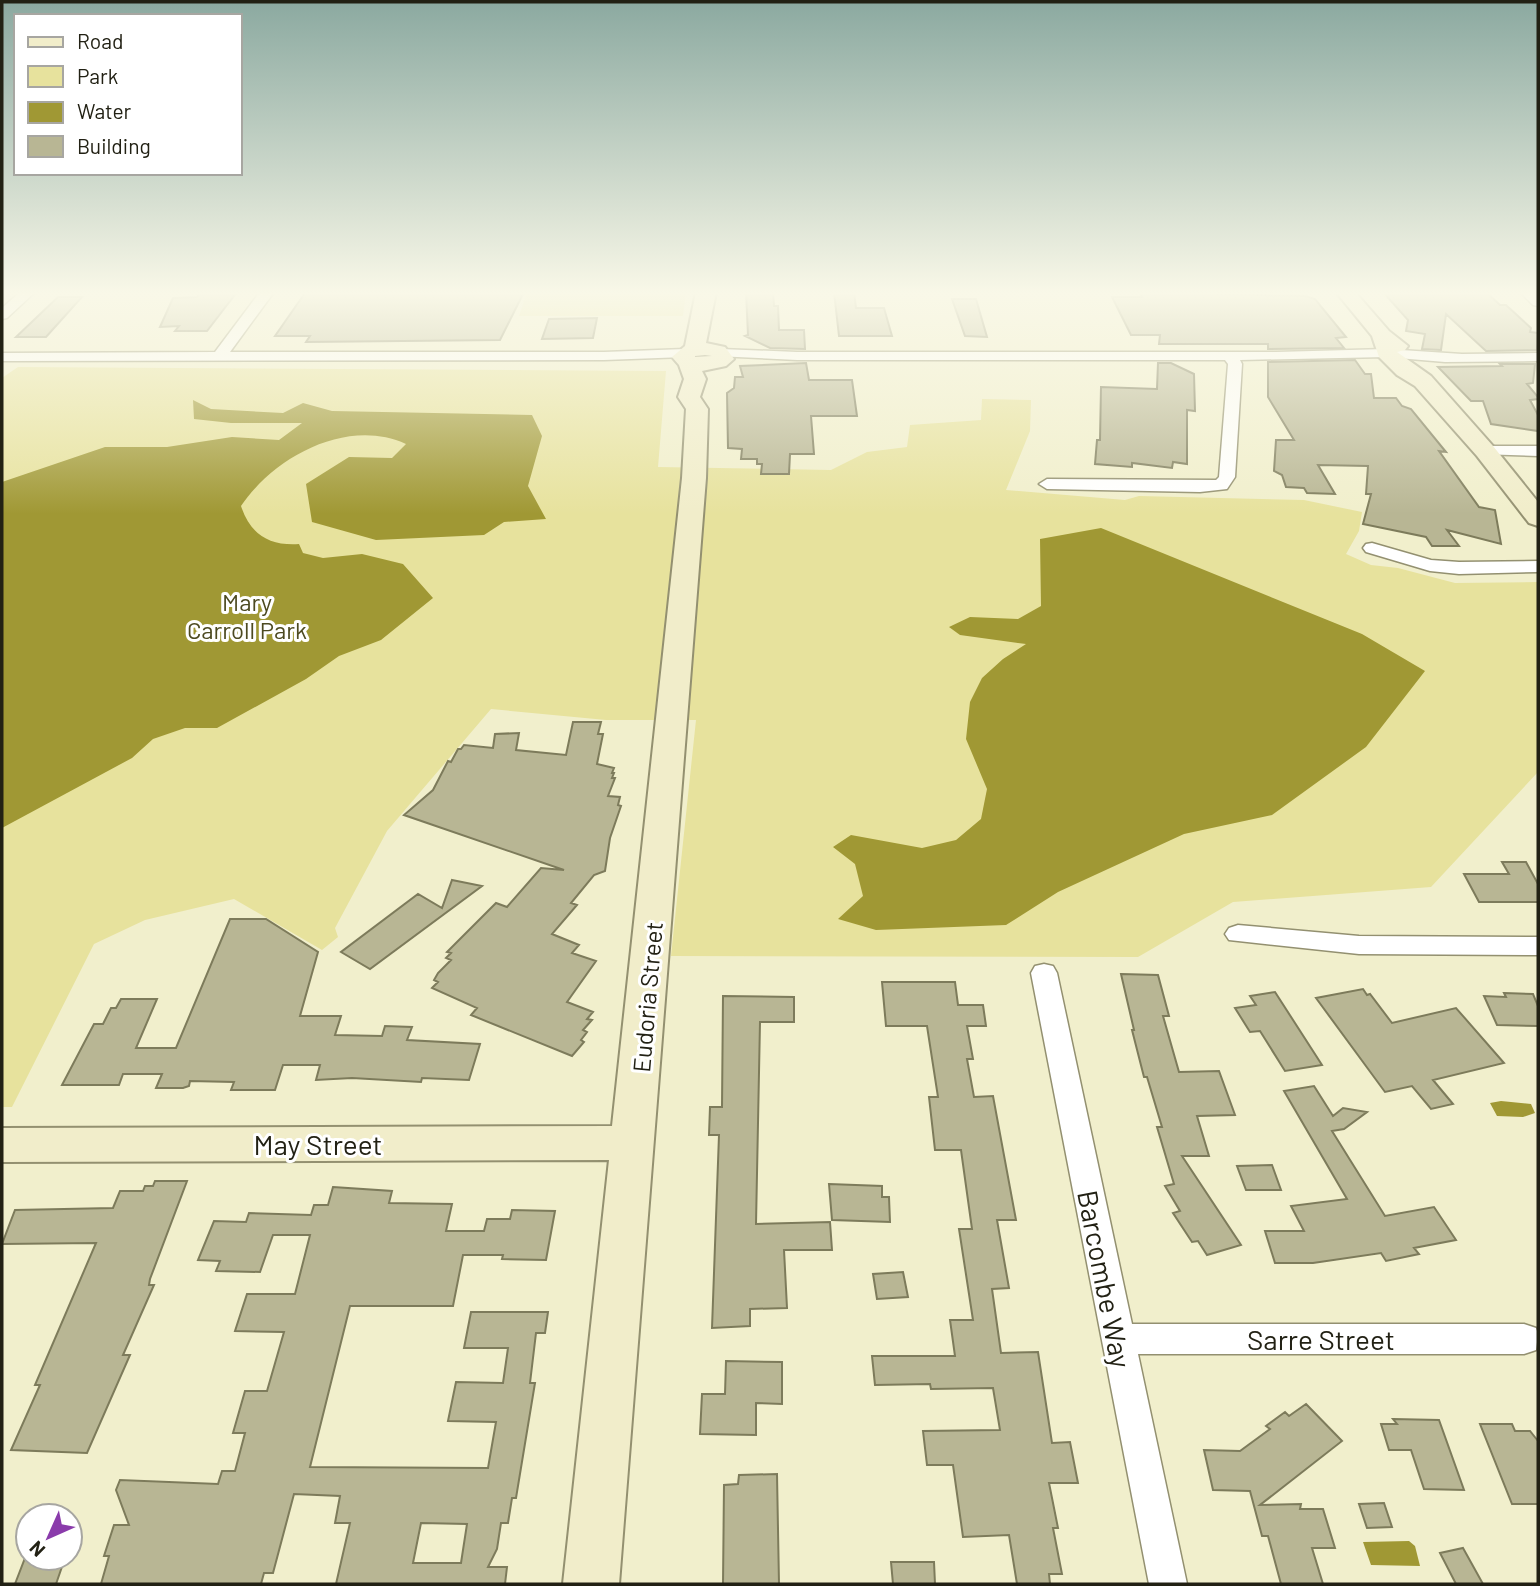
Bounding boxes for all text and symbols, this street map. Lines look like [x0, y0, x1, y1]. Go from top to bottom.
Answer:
legend [14, 14, 242, 175]
text: Road [77, 28, 123, 53]
text: Park [77, 63, 118, 88]
text: Water [77, 98, 132, 123]
text: Building [77, 133, 151, 158]
park label: Mary Carroll Park [187, 587, 307, 644]
street label: Eudoria Street [626, 921, 668, 1073]
street label: May Street [253, 1127, 383, 1161]
street label: Barcombe Way [1071, 1187, 1139, 1371]
street label: Sarre Street [1247, 1322, 1395, 1356]
north arrow [14, 1502, 84, 1572]
text: N [24, 1537, 49, 1562]

